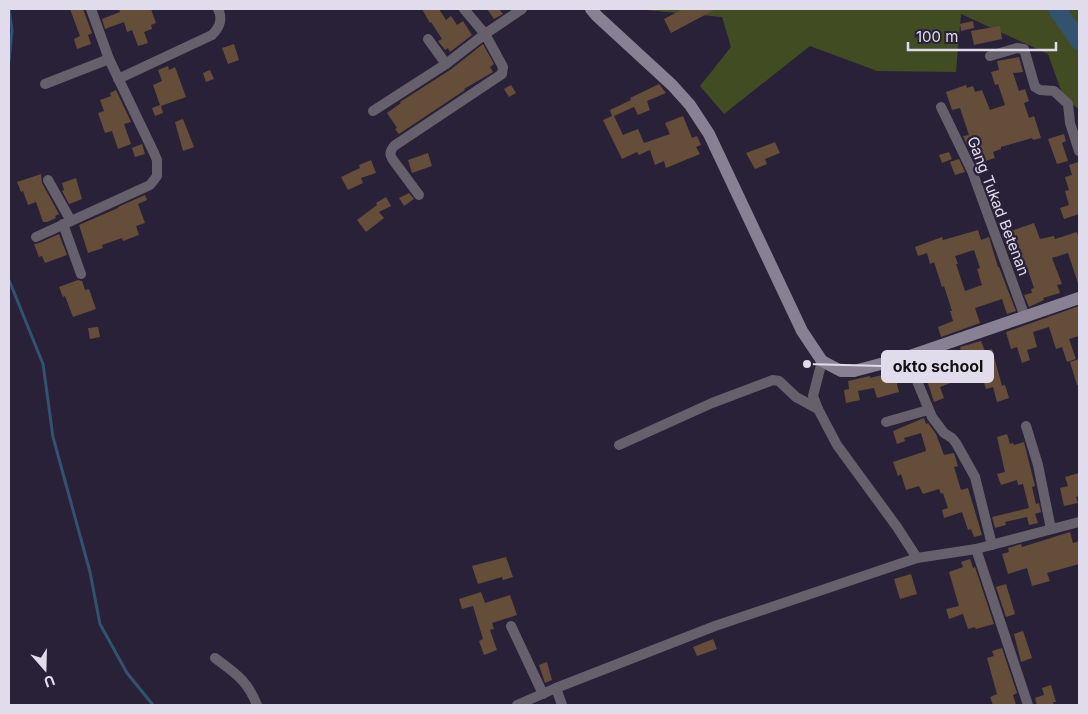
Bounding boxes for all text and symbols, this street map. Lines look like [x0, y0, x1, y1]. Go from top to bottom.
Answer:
scale bar [908, 20, 1056, 52]
text: 100 m [916, 27, 958, 46]
street label: Gang Tukad Betenan [963, 134, 1034, 278]
callout: okto school [882, 351, 993, 382]
text: okto school [893, 356, 983, 376]
north arrow [20, 644, 70, 694]
text: U [42, 672, 57, 691]

